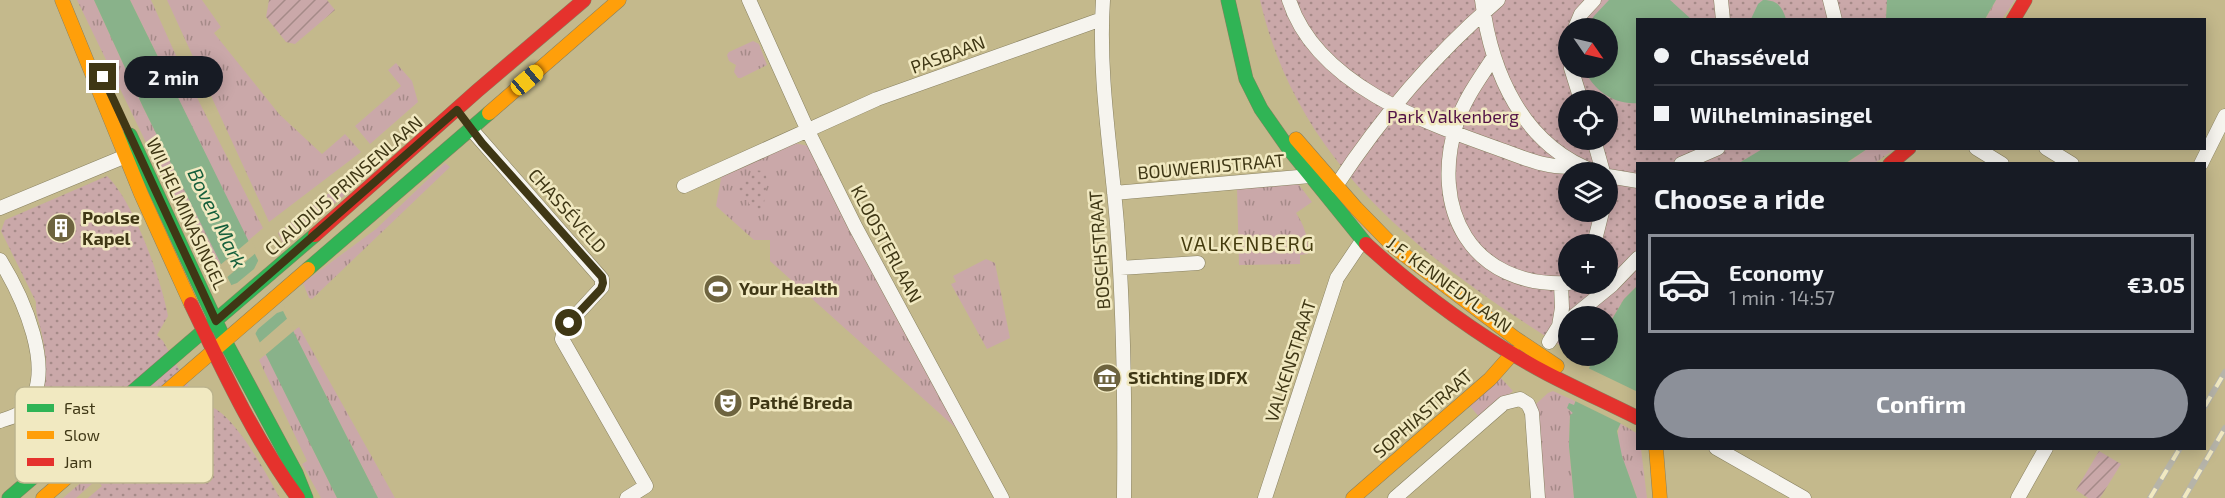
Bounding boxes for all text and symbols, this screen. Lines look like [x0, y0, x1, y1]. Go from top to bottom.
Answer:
north arrow [1558, 18, 1618, 78]
map controls [1558, 18, 1618, 366]
street label: PASBAAN [907, 30, 988, 78]
text: Chasséveld [1690, 43, 1809, 69]
callout: 2 min [124, 56, 223, 98]
car [507, 62, 547, 98]
route end [89, 63, 116, 90]
text: 2 min [148, 65, 199, 89]
button: locate [1558, 90, 1618, 150]
text: Wilhelminasingel [1690, 101, 1872, 127]
park label: Park Valkenberg [1387, 105, 1519, 127]
street label: CLAUDIUS PRINSENLAAN [260, 111, 427, 260]
street label: WILHELMINASINGEL [142, 134, 232, 293]
street label: BOUWERIJSTRAAT [1136, 149, 1286, 183]
button: layers [1558, 162, 1618, 222]
water label: Boven Mark [183, 164, 252, 271]
street label: CHASSÉVELD [524, 164, 611, 257]
street label: KLOOSTERLAAN [847, 181, 927, 306]
text: Choose a ride [1654, 182, 1825, 214]
street label: BOSCHSTRAAT [1084, 189, 1114, 310]
place label: Poolse Kapel [82, 206, 140, 249]
building icon: Poolse Kapel [45, 212, 77, 244]
district label: VALKENBERG [1181, 231, 1315, 255]
street label: J.F. KENNEDYLAAN [1383, 232, 1516, 337]
button: + [1558, 234, 1618, 294]
icon: car [1657, 257, 1711, 311]
text: Economy [1729, 259, 1824, 285]
text: €3.05 [2127, 271, 2185, 297]
sports icon: Your Health [702, 273, 734, 305]
place label: Your Health [739, 277, 838, 299]
text: 1 min · 14:57 [1729, 285, 1835, 309]
street label: VALKENSTRAAT [1260, 296, 1320, 425]
button: − [1558, 306, 1618, 366]
route start [555, 309, 582, 336]
museum icon: Stichting IDFX [1091, 362, 1123, 394]
street label: SOPHIASTRAAT [1368, 364, 1477, 462]
place label: Stichting IDFX [1128, 366, 1248, 388]
button: Confirm [1654, 369, 2188, 438]
legend [15, 387, 213, 483]
theatre icon: Pathé Breda [712, 387, 744, 419]
place label: Pathé Breda [749, 391, 853, 413]
text: Fast [64, 398, 95, 417]
text: Slow [64, 425, 100, 444]
text: Jam [64, 452, 92, 471]

